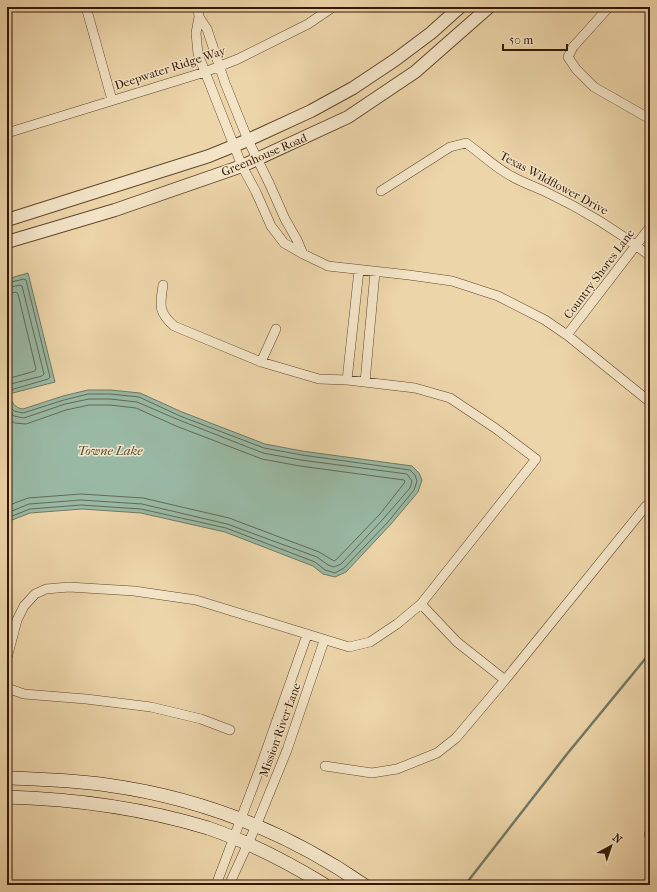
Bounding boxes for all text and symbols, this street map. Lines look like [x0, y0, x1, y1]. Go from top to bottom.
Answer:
scale bar [503, 26, 567, 52]
text: 50 m [509, 33, 533, 47]
street label: Deepwater Ridge Way [113, 43, 228, 93]
street label: Greenhouse Road [219, 131, 309, 179]
street label: Texas Wildflower Drive [497, 148, 611, 218]
street label: Country Shores Lane [561, 226, 637, 322]
water label: Towne Lake [77, 443, 143, 458]
street label: Mission River Lane [256, 681, 304, 779]
north arrow [591, 826, 631, 866]
text: N [610, 831, 625, 847]

